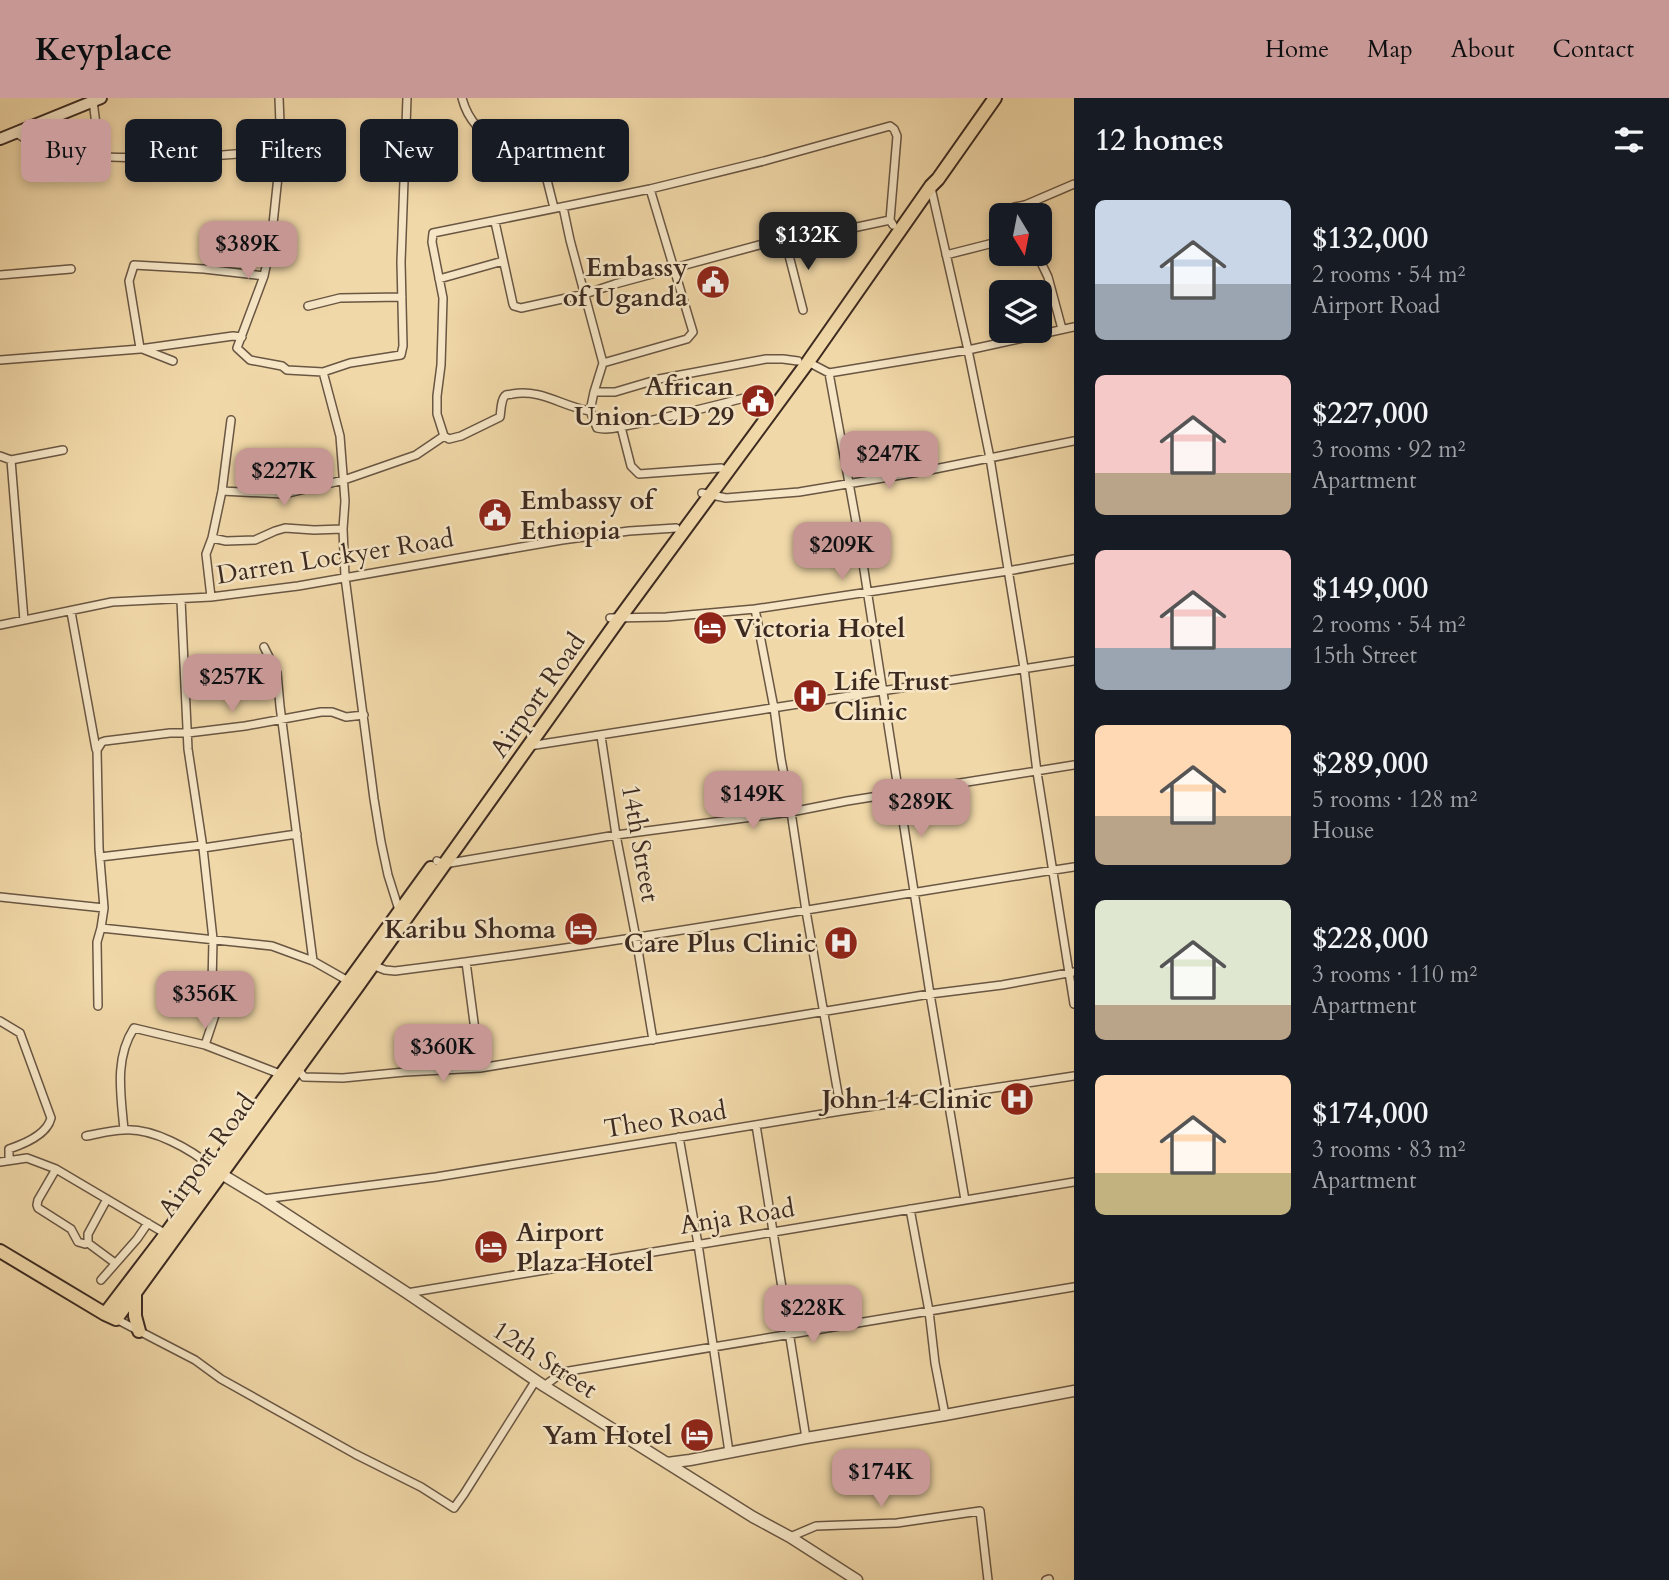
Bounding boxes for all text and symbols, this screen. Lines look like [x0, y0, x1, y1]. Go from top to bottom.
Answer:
text: Keyplace [35, 27, 172, 72]
text: Home [1265, 33, 1329, 66]
text: Map [1367, 33, 1413, 66]
text: About [1451, 33, 1515, 66]
text: Contact [1553, 33, 1634, 66]
chip: Buy [21, 119, 111, 182]
chip: Rent [125, 119, 222, 182]
chip: Filters [236, 119, 346, 182]
chip: New [360, 119, 458, 182]
chip: Apartment [472, 119, 629, 182]
text: 12 homes [1095, 120, 1224, 161]
icon: filters [1610, 121, 1648, 159]
north arrow [989, 203, 1052, 266]
map controls [989, 203, 1052, 343]
pin: $132K [759, 212, 857, 272]
text: $132,000 [1312, 218, 1428, 259]
text: $132K [775, 219, 841, 250]
pin: $389K [199, 222, 297, 281]
text: $389K [215, 228, 281, 259]
icon: home [1151, 228, 1235, 312]
place label: Embassy of Uganda [563, 250, 688, 315]
text: 2 rooms · 54 m² [1312, 259, 1465, 290]
public building icon: Embassy of Uganda [694, 263, 732, 301]
button: layers [989, 280, 1052, 343]
text: Airport Road [1312, 290, 1440, 321]
place label: African Union CD 29 [574, 369, 734, 434]
public building icon: African Union CD 29 [739, 382, 777, 420]
text: $227,000 [1312, 393, 1428, 434]
icon: home [1151, 403, 1235, 487]
pin: $247K [840, 432, 938, 491]
text: 3 rooms · 92 m² [1312, 434, 1465, 465]
text: $247K [856, 438, 922, 469]
pin: $227K [235, 448, 333, 508]
text: $227K [251, 455, 317, 486]
text: Apartment [1312, 465, 1416, 496]
place label: Embassy of Ethiopia [520, 483, 658, 548]
public building icon: Embassy of Ethiopia [476, 496, 514, 534]
street label: Darren Lockyer Road [214, 520, 456, 593]
pin: $209K [793, 522, 891, 582]
text: $209K [809, 529, 875, 560]
text: $149,000 [1312, 568, 1428, 609]
icon: home [1151, 578, 1235, 662]
hotel icon: Victoria Hotel [691, 609, 729, 647]
text: 2 rooms · 54 m² [1312, 609, 1465, 640]
place label: Victoria Hotel [734, 611, 906, 646]
street label: Airport Road [481, 626, 593, 765]
text: 15th Street [1312, 640, 1417, 671]
pin: $257K [183, 654, 281, 714]
text: $257K [199, 661, 265, 692]
place label: Life Trust Clinic [834, 664, 949, 729]
hospital icon: Life Trust Clinic [791, 677, 829, 715]
text: $289,000 [1312, 743, 1428, 784]
icon: home [1151, 753, 1235, 837]
pin: $149K [704, 772, 802, 831]
text: $149K [720, 778, 786, 809]
pin: $289K [872, 780, 970, 839]
street label: 14th Street [613, 782, 668, 905]
text: 5 rooms · 128 m² [1312, 784, 1477, 815]
text: $289K [888, 786, 954, 817]
text: House [1312, 815, 1374, 846]
hotel icon: Karibu Shoma [562, 910, 600, 948]
place label: Karibu Shoma [384, 912, 556, 947]
text: $228,000 [1312, 918, 1428, 959]
hospital icon: Care Plus Clinic [822, 924, 860, 962]
place label: Care Plus Clinic [624, 926, 816, 961]
icon: home [1151, 928, 1235, 1012]
text: 3 rooms · 110 m² [1312, 959, 1477, 990]
pin: $356K [156, 972, 254, 1031]
text: $356K [172, 978, 238, 1009]
text: Apartment [1312, 990, 1416, 1021]
pin: $360K [394, 1024, 492, 1084]
text: $360K [410, 1031, 476, 1062]
hospital icon: John 14 Clinic [998, 1080, 1036, 1118]
place label: John 14 Clinic [818, 1082, 992, 1117]
street label: Airport Road [150, 1086, 263, 1224]
street label: Theo Road [601, 1093, 729, 1146]
text: $174,000 [1312, 1093, 1428, 1134]
icon: home [1151, 1103, 1235, 1187]
text: 3 rooms · 83 m² [1312, 1134, 1465, 1165]
text: Apartment [1312, 1165, 1416, 1196]
street label: Anja Road [677, 1190, 797, 1243]
place label: Airport Plaza Hotel [516, 1215, 654, 1280]
hotel icon: Airport Plaza Hotel [472, 1228, 510, 1266]
pin: $228K [764, 1286, 862, 1345]
text: $228K [780, 1292, 846, 1323]
street label: 12th Street [485, 1312, 604, 1406]
hotel icon: Yam Hotel [678, 1416, 716, 1454]
place label: Yam Hotel [543, 1418, 672, 1453]
pin: $174K [832, 1450, 930, 1509]
text: $174K [848, 1456, 914, 1487]

